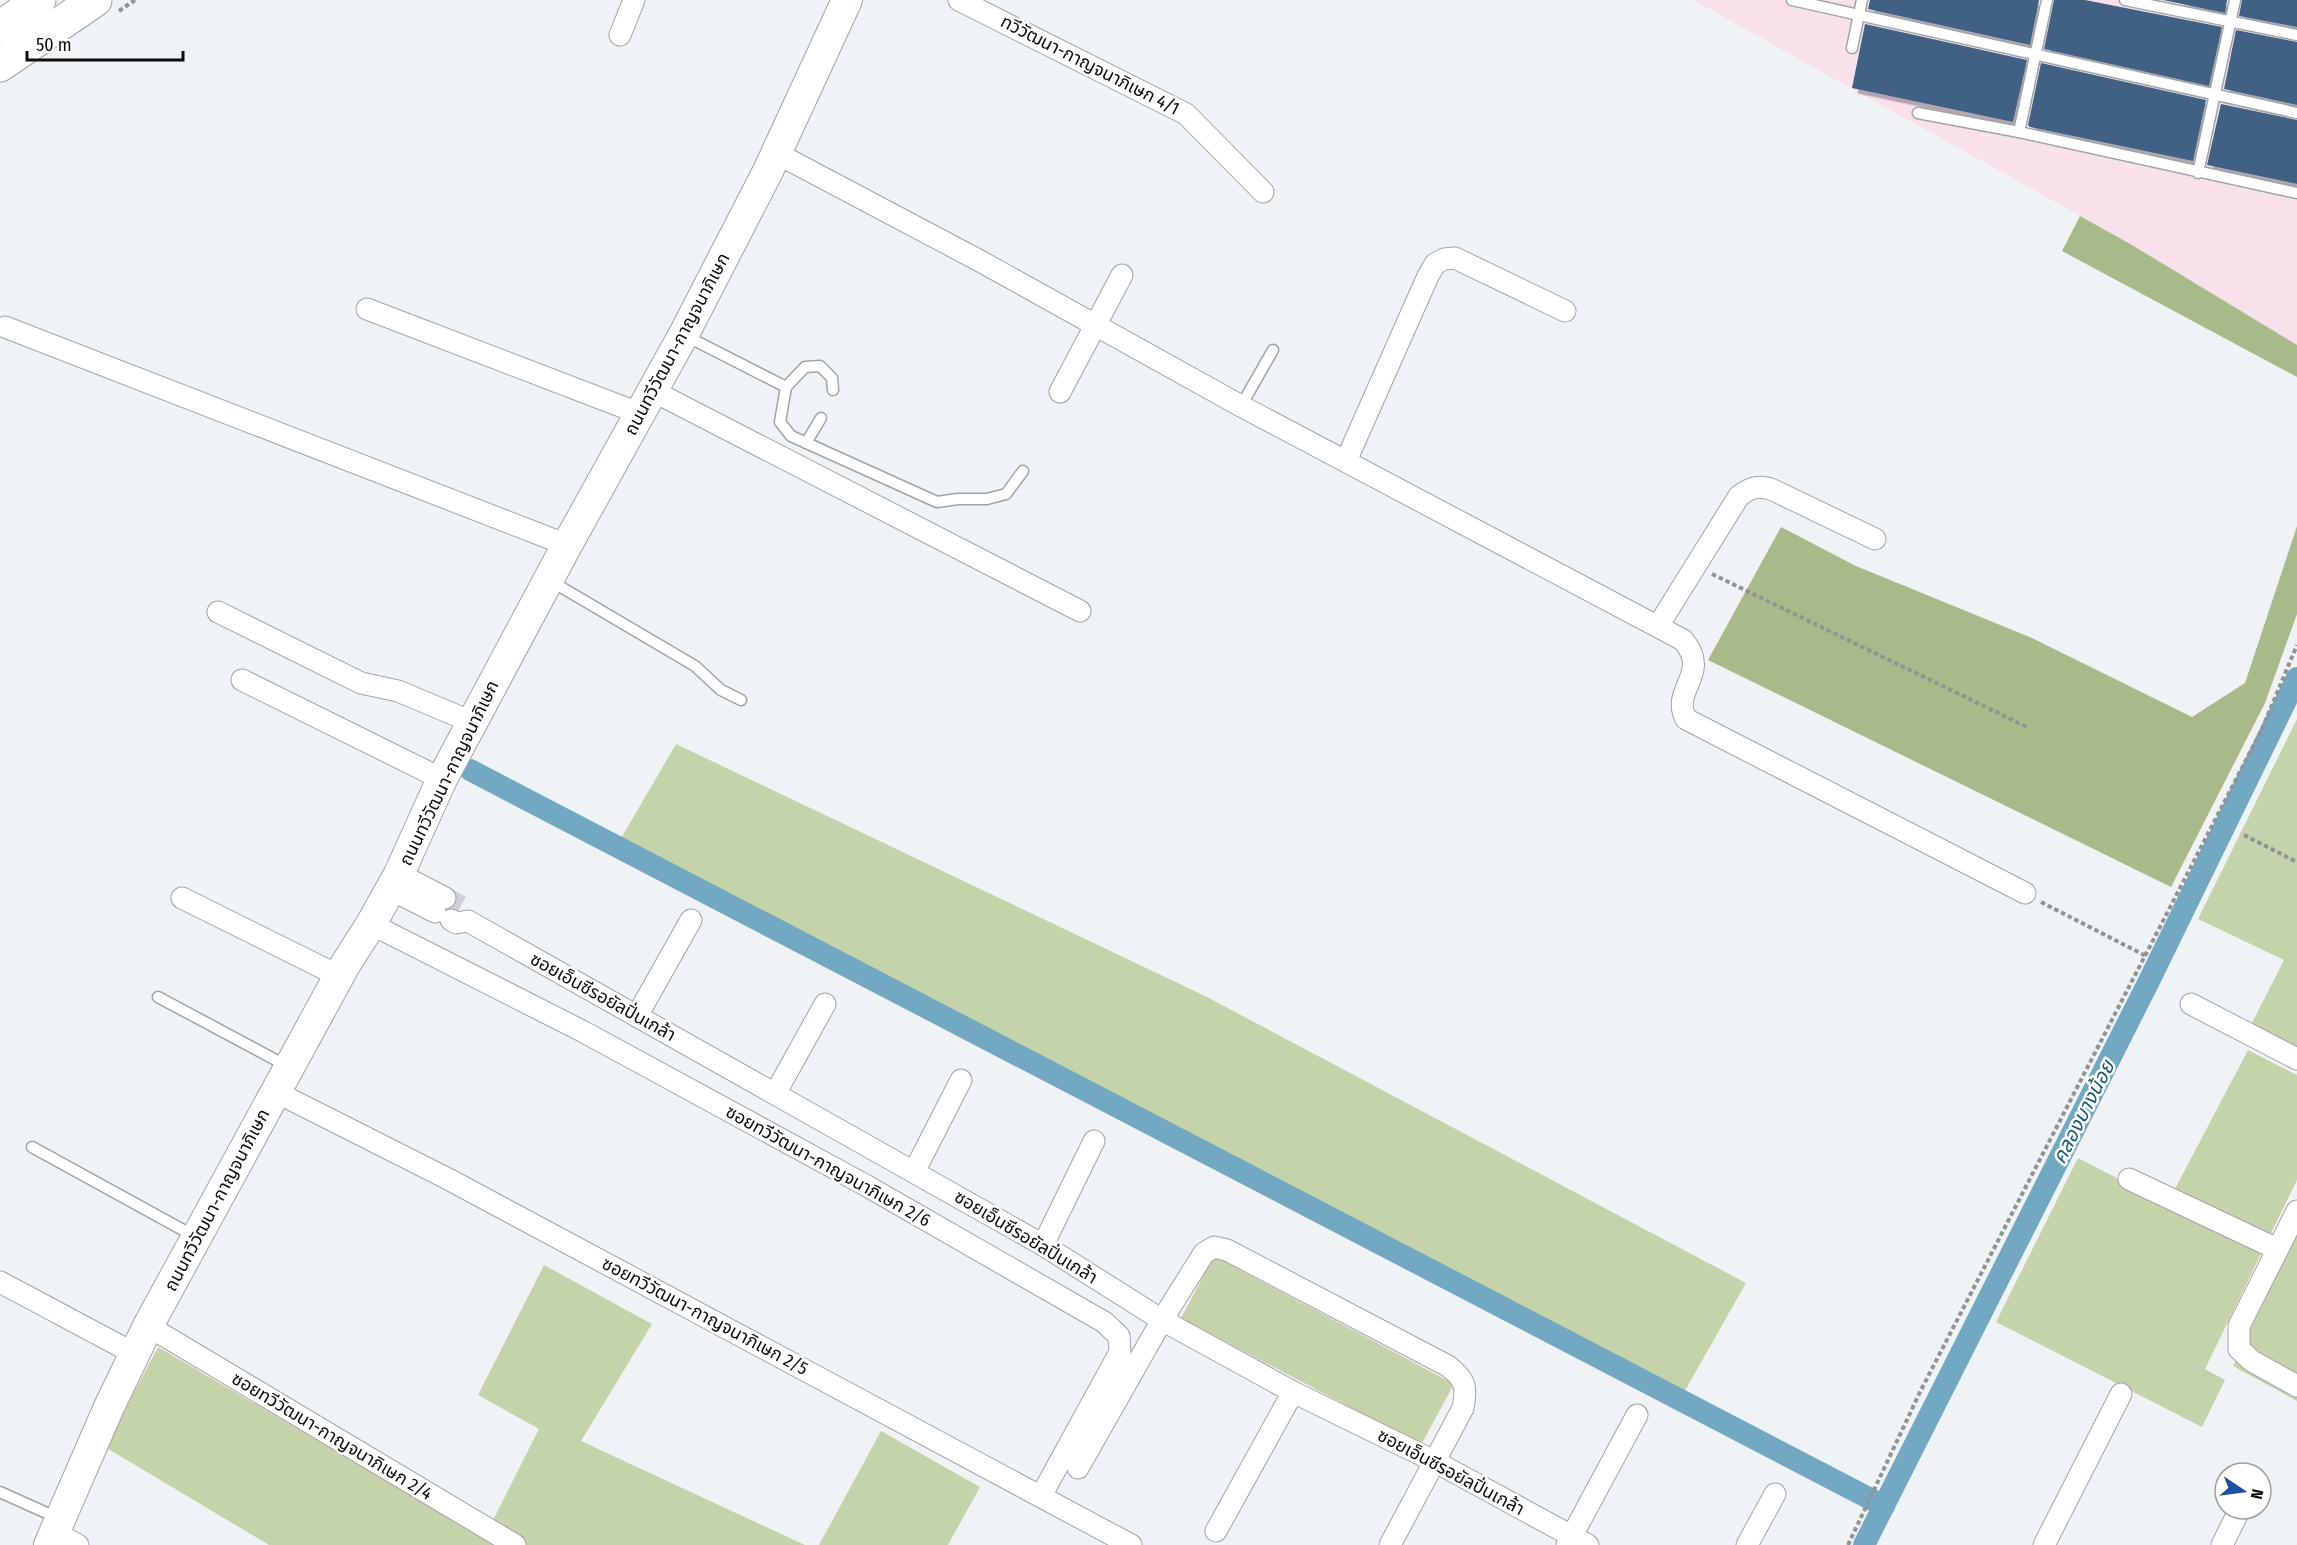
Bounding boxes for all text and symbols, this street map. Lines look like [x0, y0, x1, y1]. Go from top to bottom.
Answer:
street label: ทวีวัฒนา-กาญจนาภิเษก 4/1 [997, 10, 1183, 120]
scale bar [27, 24, 183, 62]
text: 50 m [36, 34, 72, 56]
street label: ถนนทวีวัฒนา-กาญจนาภิเษก [620, 249, 734, 439]
street label: ถนนทวีวัฒนา-กาญจนาภิเษก [395, 677, 503, 869]
street label: ซอยเอ็นซีรอยัลปิ่นเกล้า [526, 947, 680, 1046]
water label: คลองบางน้อย [2047, 1055, 2120, 1168]
street label: ซอยทวีวัฒนา-กาญจนาภิเษก 2/6 [722, 1100, 934, 1232]
street label: ถนนทวีวัฒนา-กาญจนาภิเษก [160, 1105, 274, 1295]
street label: ซอยเอ็นซีรอยัลปิ่นเกล้า [950, 1185, 1102, 1288]
street label: ซอยทวีวัฒนา-กาญจนาภิเษก 2/5 [598, 1252, 812, 1380]
street label: ซอยทวีวัฒนา-กาญจนาภิเษก 2/4 [228, 1367, 436, 1505]
street label: ซอยเอ็นซีรอยัลปิ่นเกล้า [1374, 1423, 1529, 1520]
north arrow [2213, 1461, 2273, 1521]
text: N [2247, 1487, 2267, 1501]

